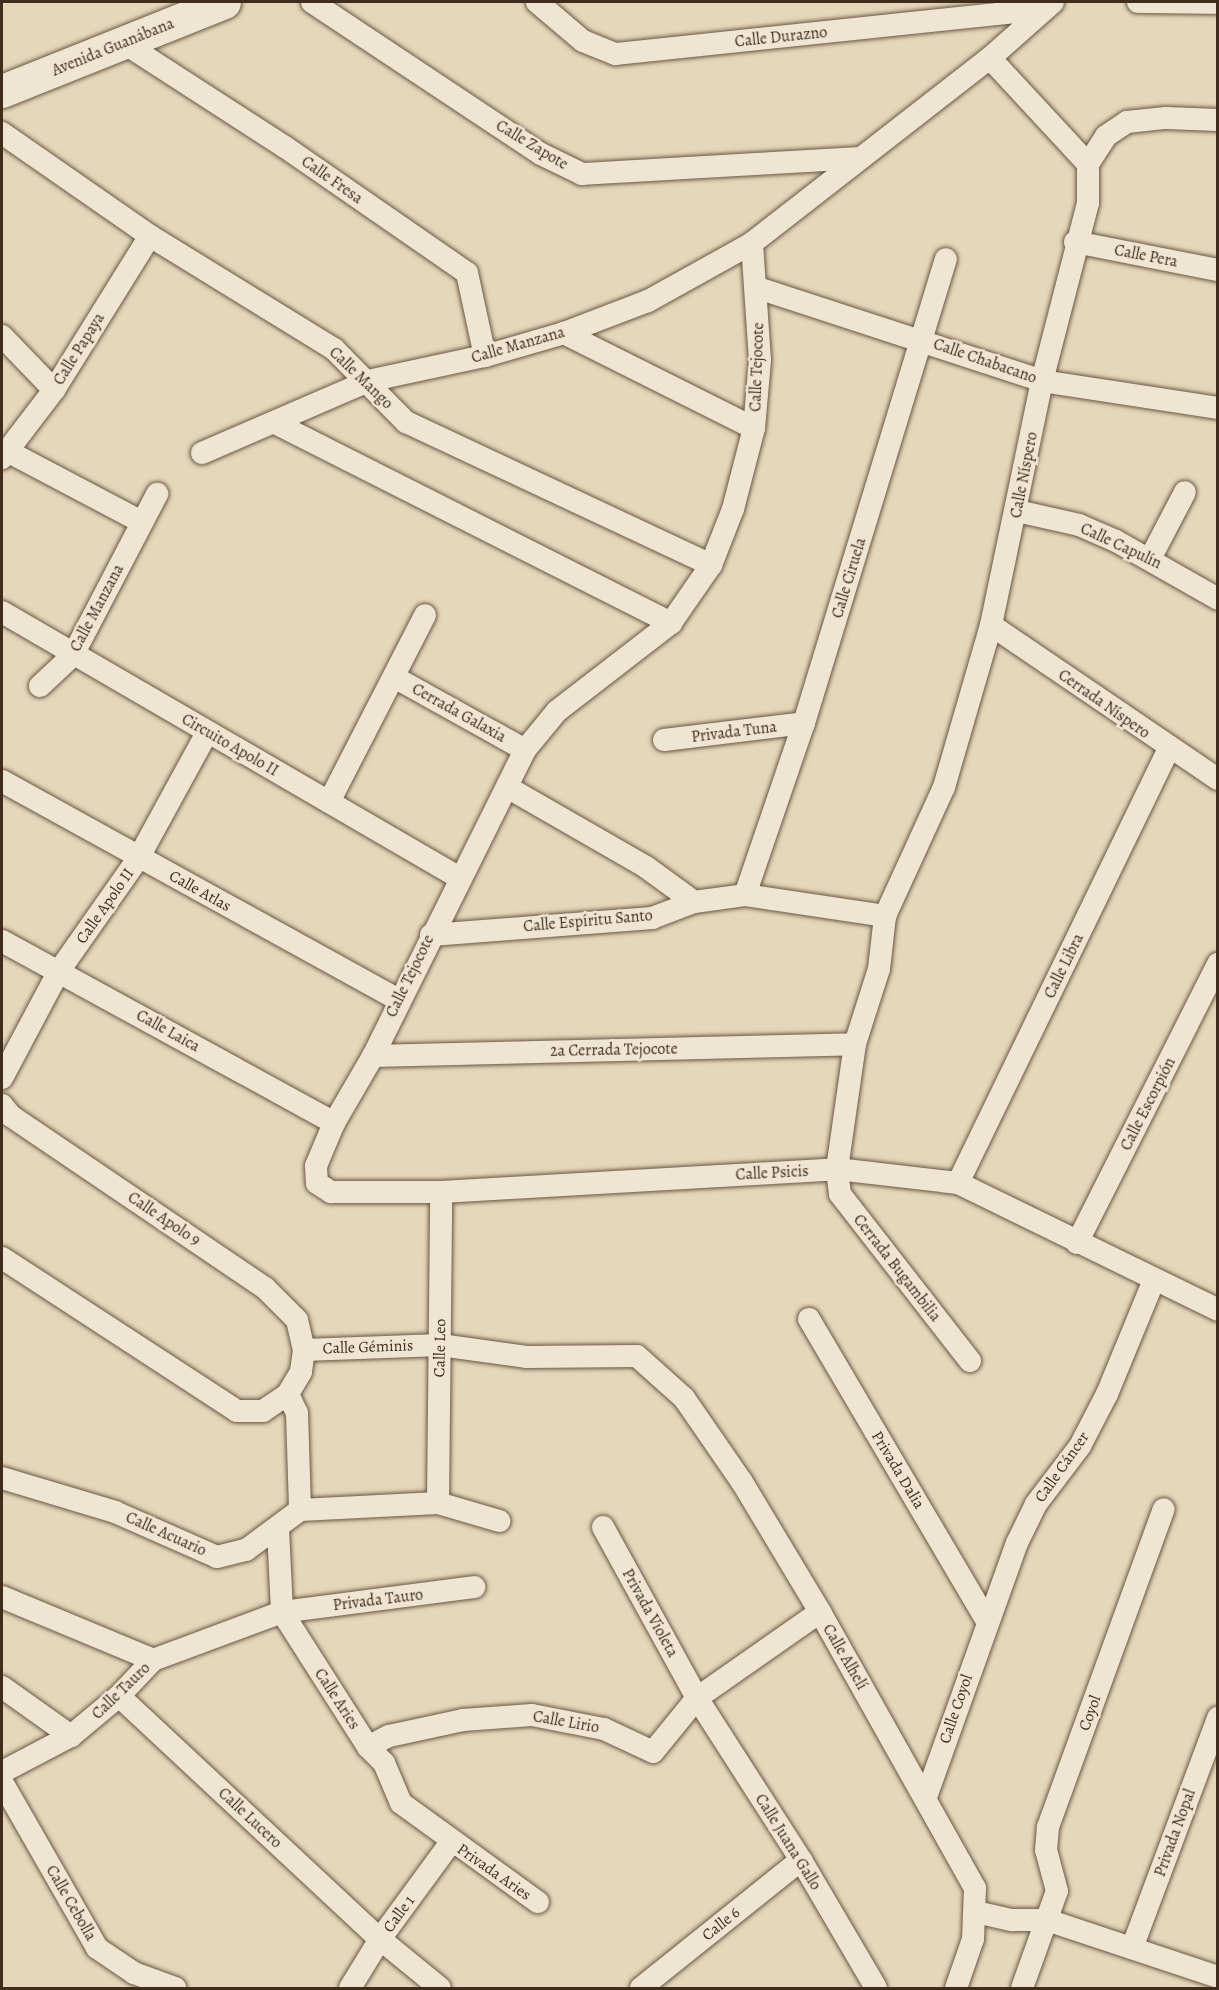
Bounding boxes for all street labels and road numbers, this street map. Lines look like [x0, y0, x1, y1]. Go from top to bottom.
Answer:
street label: Avenida Guanábana [49, 14, 177, 80]
street label: Calle Durazno [734, 23, 828, 51]
street label: Calle Zapote [492, 116, 572, 174]
street label: Calle Fresa [298, 152, 366, 208]
street label: Calle Pera [1113, 240, 1179, 272]
street label: Calle Papaya [49, 309, 109, 389]
street label: Calle Tejocote [746, 322, 768, 412]
street label: Calle Manzana [469, 323, 567, 367]
street label: Calle Chabacano [931, 334, 1039, 388]
street label: Calle Mango [325, 343, 397, 413]
street label: Calle Níspero [1006, 430, 1042, 520]
street label: Calle Capulín [1077, 519, 1165, 573]
street label: Calle Ciruela [828, 535, 870, 621]
street label: Calle Manzana [66, 561, 128, 655]
street label: Cerrada Níspero [1054, 665, 1154, 743]
street label: Cerrada Galaxia [409, 679, 509, 747]
street label: Circuito Apolo II [178, 710, 282, 780]
street label: Privada Tuna [690, 717, 778, 747]
street label: Calle Apolo II [72, 865, 138, 947]
street label: Calle Atlas [166, 866, 234, 916]
street label: Calle Espíritu Santo [522, 906, 654, 936]
street label: Calle Libra [1040, 930, 1088, 1002]
street label: Calle Tejocote [382, 932, 438, 1020]
street label: Calle Laica [133, 1006, 203, 1056]
street label: 2a Cerrada Tejocote [550, 1039, 678, 1061]
street label: Calle Escorpión [1116, 1054, 1180, 1154]
street label: Calle Psicis [735, 1162, 809, 1184]
street label: Calle Apolo 9 [124, 1188, 204, 1250]
street label: Cerrada Bugambilia [849, 1211, 945, 1325]
street label: Calle Leo [430, 1318, 450, 1378]
street label: Calle Géminis [322, 1336, 414, 1358]
street label: Privada Dalia [867, 1428, 929, 1512]
street label: Calle Cáncer [1031, 1428, 1093, 1506]
street label: Calle Acuario [123, 1508, 209, 1560]
street label: Privada Violeta [618, 1565, 682, 1661]
street label: Privada Tauro [332, 1585, 424, 1615]
street label: Calle Alhelí [819, 1621, 871, 1693]
street label: Calle Tauro [88, 1659, 154, 1723]
street label: Calle Aries [310, 1665, 364, 1733]
street label: Calle Coyol [935, 1672, 977, 1746]
street label: Coyol [1075, 1693, 1105, 1733]
street label: Calle Lirio [531, 1707, 601, 1737]
street label: Calle Lucero [214, 1784, 286, 1852]
street label: Privada Nopal [1150, 1787, 1200, 1879]
street label: Calle Juana Gallo [751, 1790, 825, 1894]
street label: Privada Aries [453, 1839, 535, 1905]
street label: Calle Cebolla [42, 1862, 100, 1944]
street label: Calle 1 [379, 1892, 419, 1936]
street label: Calle 6 [698, 1903, 744, 1945]

